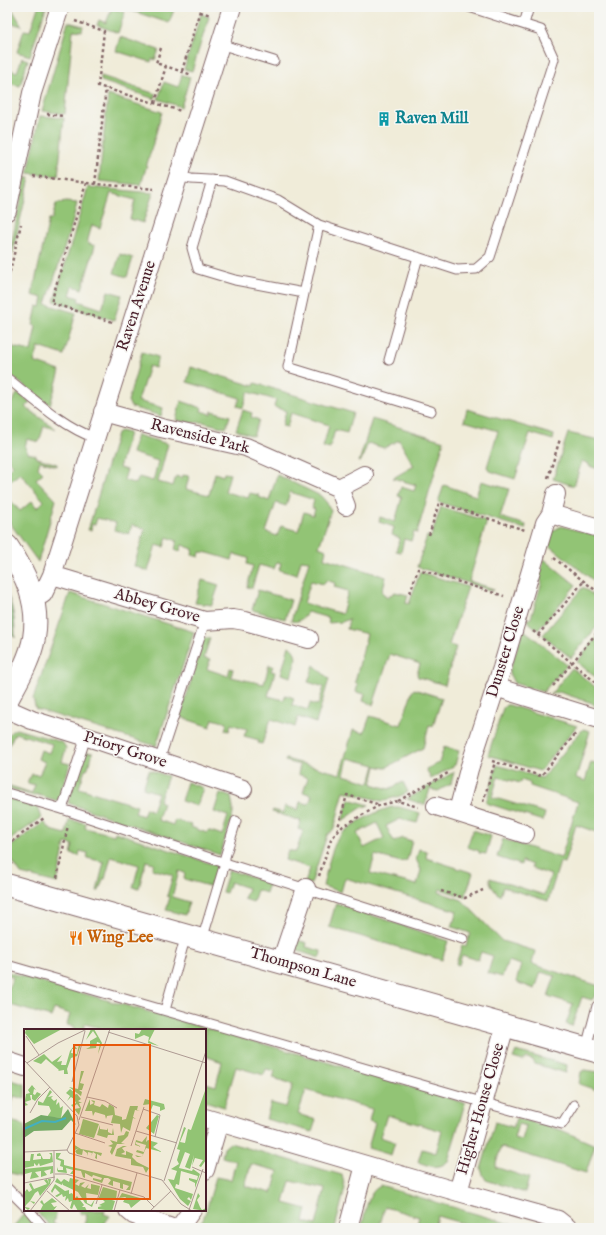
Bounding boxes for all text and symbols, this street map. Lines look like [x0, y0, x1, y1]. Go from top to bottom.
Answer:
place label: Raven Mill [395, 109, 469, 129]
building icon: Raven Mill [376, 111, 392, 127]
street label: Raven Avenue [113, 258, 161, 354]
street label: Ravenside Park [148, 415, 252, 459]
street label: Abbey Grove [111, 584, 202, 628]
street label: Dunster Close [483, 604, 529, 700]
street label: Priory Grove [81, 727, 169, 773]
place label: Wing Lee [86, 928, 154, 948]
restaurant icon: Wing Lee [68, 930, 84, 946]
street label: Thompson Lane [247, 943, 359, 993]
inset map [24, 1029, 206, 1211]
street label: Higher House Close [453, 1041, 509, 1177]

